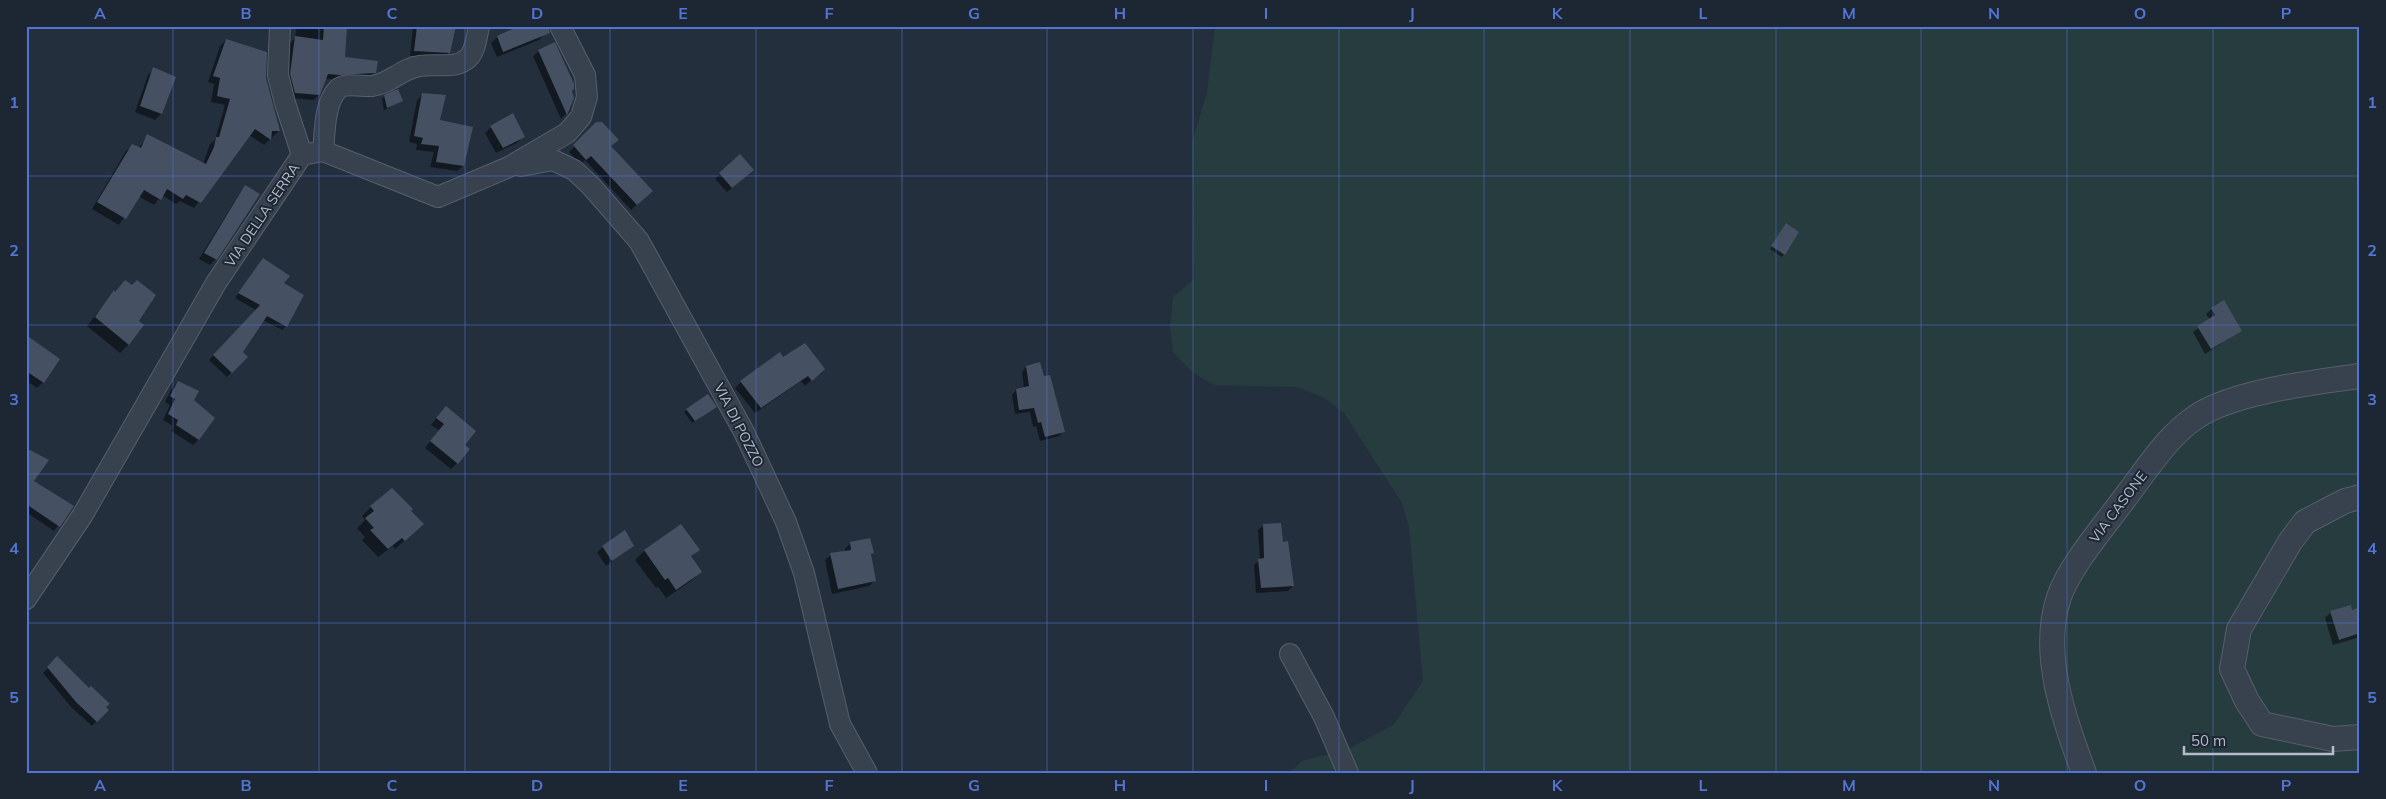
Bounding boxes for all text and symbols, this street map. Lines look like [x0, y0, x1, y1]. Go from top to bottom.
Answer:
text: A [94, 3, 106, 23]
text: B [240, 3, 252, 23]
text: C [387, 3, 398, 23]
text: D [531, 3, 543, 23]
text: E [678, 3, 688, 23]
text: F [824, 3, 834, 23]
text: G [968, 3, 980, 23]
text: H [1114, 3, 1126, 23]
text: I [1264, 3, 1268, 23]
text: J [1409, 3, 1415, 23]
text: K [1552, 3, 1564, 23]
text: L [1699, 3, 1708, 23]
text: M [1842, 3, 1856, 23]
text: N [1988, 3, 2000, 23]
text: O [2134, 3, 2146, 23]
text: P [2281, 3, 2292, 23]
text: 1 [9, 92, 19, 112]
text: 1 [2367, 92, 2377, 112]
street label: VIA DELLA SERRA [221, 159, 304, 270]
text: 2 [9, 240, 19, 260]
text: 2 [2367, 240, 2377, 260]
street label: VIA DI POZZO [710, 380, 768, 470]
text: 3 [9, 389, 19, 409]
text: 3 [2367, 389, 2377, 409]
street label: VIA CASONE [2085, 468, 2151, 546]
text: 4 [9, 538, 19, 558]
text: 4 [2367, 538, 2377, 558]
text: 5 [9, 687, 19, 707]
text: 5 [2367, 687, 2377, 707]
scale bar [2184, 724, 2332, 756]
text: 50 m [2191, 731, 2226, 750]
text: A [94, 775, 106, 795]
text: B [240, 775, 252, 795]
text: C [387, 775, 398, 795]
text: D [531, 775, 543, 795]
text: E [678, 775, 688, 795]
text: F [824, 775, 834, 795]
text: G [968, 775, 980, 795]
text: H [1114, 775, 1126, 795]
text: I [1264, 775, 1268, 795]
text: J [1409, 775, 1415, 795]
text: K [1552, 775, 1564, 795]
text: L [1699, 775, 1708, 795]
text: M [1842, 775, 1856, 795]
text: N [1988, 775, 2000, 795]
text: O [2134, 775, 2146, 795]
text: P [2281, 775, 2292, 795]

